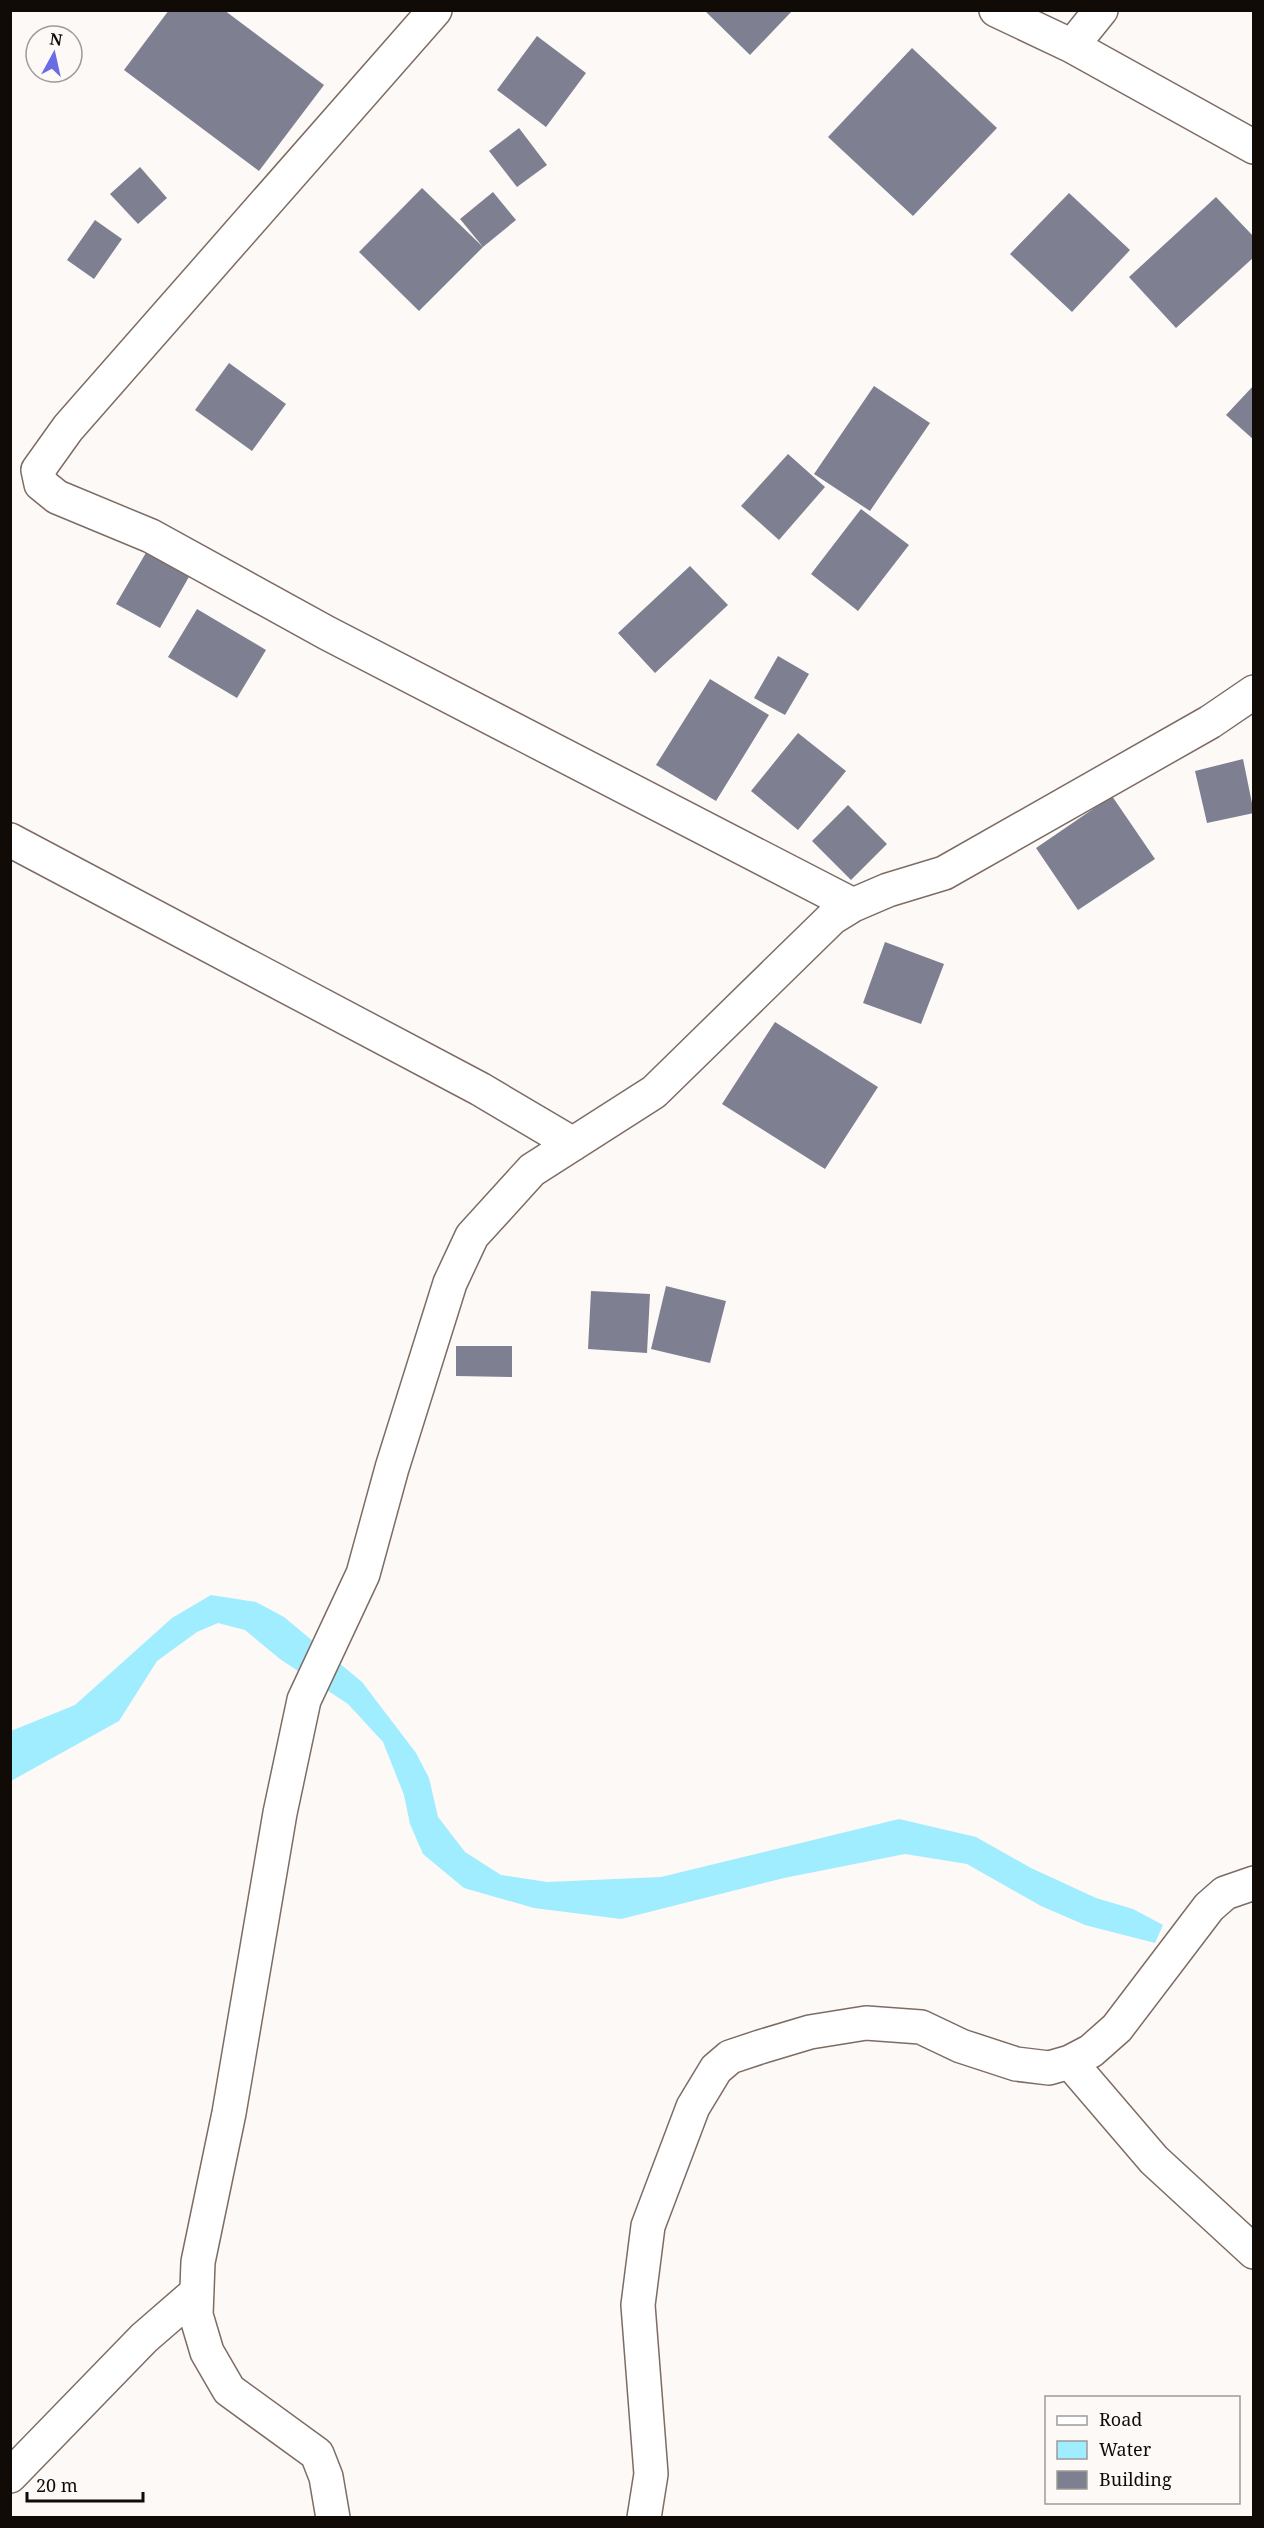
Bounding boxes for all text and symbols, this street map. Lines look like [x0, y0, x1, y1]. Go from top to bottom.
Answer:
north arrow [24, 24, 84, 84]
text: N [48, 27, 64, 51]
legend [1045, 2396, 1240, 2504]
text: Road [1099, 2407, 1142, 2431]
text: Water [1099, 2437, 1152, 2461]
scale bar [27, 2465, 142, 2503]
text: Building [1099, 2467, 1172, 2491]
text: 20 m [36, 2473, 78, 2497]

